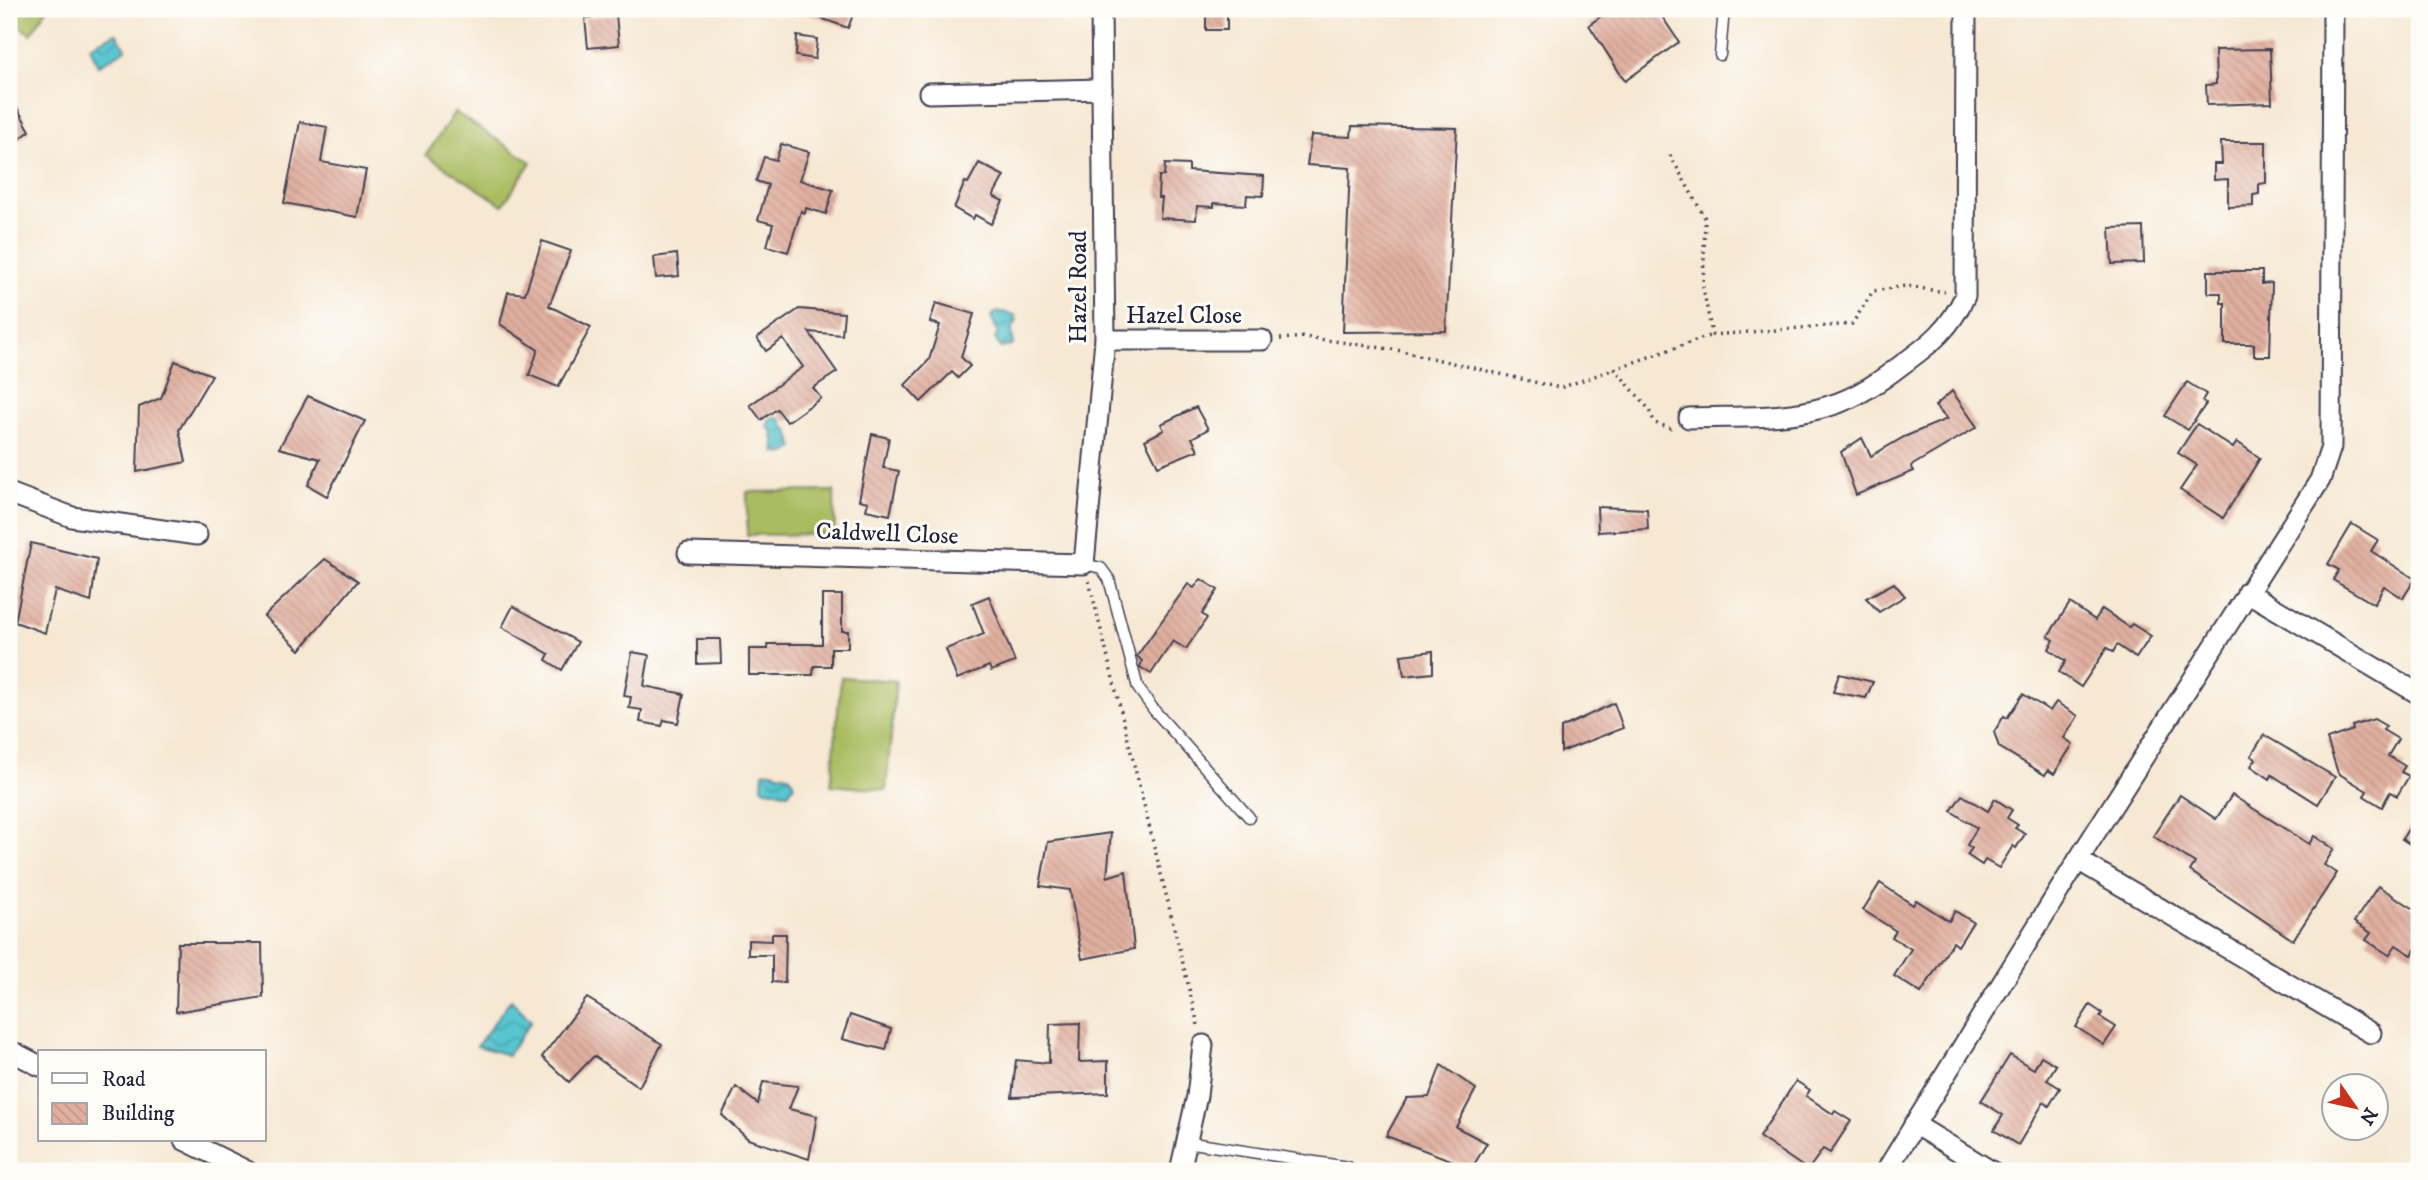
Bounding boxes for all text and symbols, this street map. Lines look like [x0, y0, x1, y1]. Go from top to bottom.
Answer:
street label: Hazel Road [1064, 231, 1094, 343]
street label: Hazel Close [1126, 301, 1242, 331]
street label: Caldwell Close [815, 517, 959, 551]
legend [38, 1050, 266, 1142]
text: Road [102, 1067, 146, 1093]
north arrow [2320, 1072, 2390, 1142]
text: Building [102, 1101, 175, 1127]
text: N [2354, 1103, 2382, 1129]

